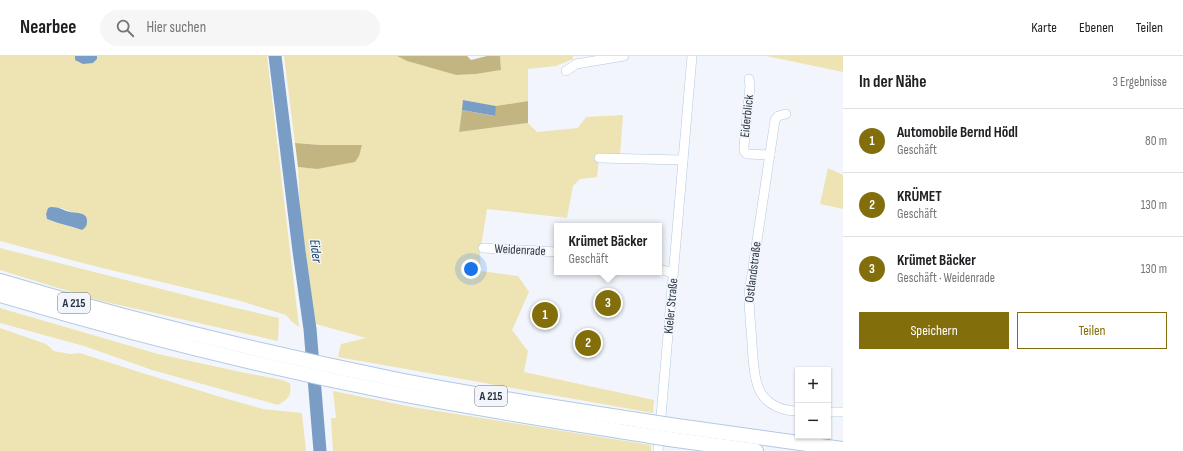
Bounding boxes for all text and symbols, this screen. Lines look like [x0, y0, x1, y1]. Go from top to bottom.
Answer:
search box [100, 10, 380, 46]
text: Nearbee [20, 16, 76, 39]
icon: search [114, 17, 136, 39]
text: Hier suchen [146, 18, 206, 37]
text: Karte [1031, 19, 1057, 36]
text: Ebenen [1079, 19, 1114, 36]
text: Teilen [1136, 19, 1163, 36]
text: In der Nähe [859, 72, 926, 92]
text: 3 Ergebnisse [1113, 74, 1167, 90]
street label: Eiderblick [737, 94, 757, 138]
text: Automobile Bernd Hödl [897, 123, 1018, 142]
text: 1 [869, 133, 875, 149]
text: 80 m [1145, 133, 1167, 149]
text: Geschäft [897, 142, 937, 158]
text: KRÜMET [897, 187, 942, 206]
text: 2 [869, 197, 875, 213]
text: 130 m [1141, 197, 1167, 213]
text: Geschäft [897, 206, 937, 222]
popup [554, 223, 662, 275]
text: Krümet Bäcker [569, 232, 647, 251]
water label: Eider [306, 238, 326, 265]
street label: Weidenrade [494, 241, 546, 259]
street label: Ostlandstraße [741, 241, 765, 303]
text: Geschäft [569, 251, 608, 267]
text: Krümet Bäcker [897, 251, 976, 270]
your location [461, 259, 481, 279]
text: 3 [869, 261, 875, 277]
text: 130 m [1141, 261, 1167, 277]
text: Geschäft · Weidenrade [897, 270, 995, 286]
street label: Kieler Straße [661, 278, 681, 334]
pin: 3 [595, 288, 621, 318]
road number: A 215 [58, 293, 90, 313]
pin: 1 [532, 300, 558, 330]
button: Speichern [859, 312, 1009, 349]
button: Teilen [1017, 312, 1167, 349]
pin: 2 [575, 328, 601, 358]
map controls [795, 367, 831, 439]
button: + [795, 367, 831, 403]
road number: A 215 [475, 386, 507, 406]
button: − [795, 403, 831, 439]

